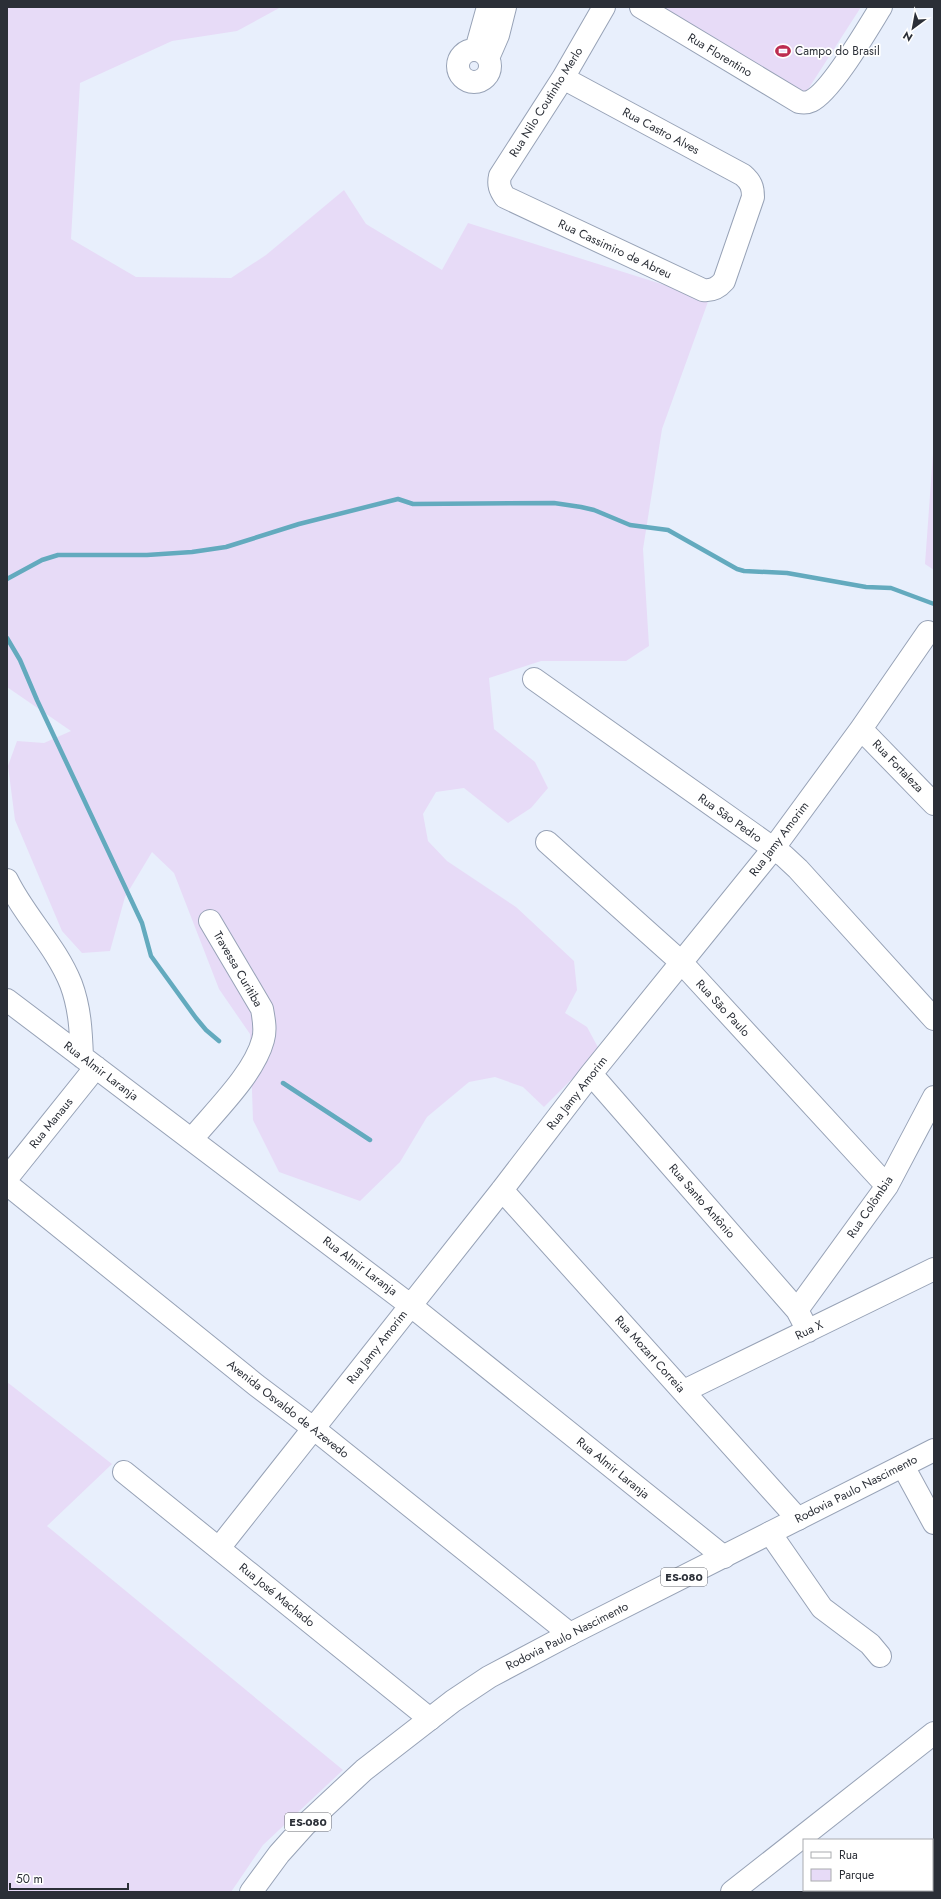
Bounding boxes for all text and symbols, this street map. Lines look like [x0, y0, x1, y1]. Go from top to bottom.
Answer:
north arrow [893, 8, 933, 48]
text: N [900, 27, 916, 46]
street label: Rua Florentino [684, 28, 756, 82]
sports icon: Campo do Brasil [774, 42, 792, 60]
place label: Campo do Brasil [795, 42, 880, 60]
street label: Rua Nilo Coutinho Merlo [505, 43, 587, 161]
street label: Rua Castro Alves [619, 103, 703, 159]
street label: Rua Cassimiro de Abreu [555, 215, 675, 283]
street label: Rua Fortaleza [868, 736, 928, 797]
street label: Rua São Pedro [694, 789, 766, 847]
street label: Rua Jamy Amorim [745, 798, 813, 880]
street label: Travessa Curitiba [209, 928, 267, 1011]
street label: Rua São Paulo [692, 975, 755, 1041]
street label: Rua Almir Laranja [60, 1037, 142, 1105]
street label: Rua Jamy Amorim [542, 1052, 612, 1134]
street label: Rua Manaus [25, 1093, 77, 1152]
street label: Rua Santo Antônio [664, 1160, 740, 1243]
street label: Rua Colômbia [843, 1172, 898, 1242]
street label: Rua Almir Laranja [319, 1232, 401, 1300]
street label: Rua Jamy Amorim [342, 1306, 412, 1388]
street label: Rua Mozart Correia [610, 1311, 690, 1397]
street label: Rua X [792, 1315, 826, 1344]
street label: Avenida Osvaldo de Azevedo [223, 1356, 353, 1463]
street label: Rua Almir Laranja [573, 1433, 654, 1503]
street label: Rodovia Paulo Nascimento [792, 1450, 921, 1528]
street label: Rua José Machado [235, 1559, 319, 1632]
road number: ES-080 [661, 1568, 707, 1586]
street label: Rodovia Paulo Nascimento [503, 1597, 632, 1675]
road number: ES-080 [285, 1813, 331, 1831]
legend [803, 1839, 933, 1891]
text: Rua [839, 1846, 858, 1864]
scale bar [10, 1865, 128, 1891]
text: Parque [839, 1866, 874, 1884]
text: 50 m [16, 1870, 43, 1888]

